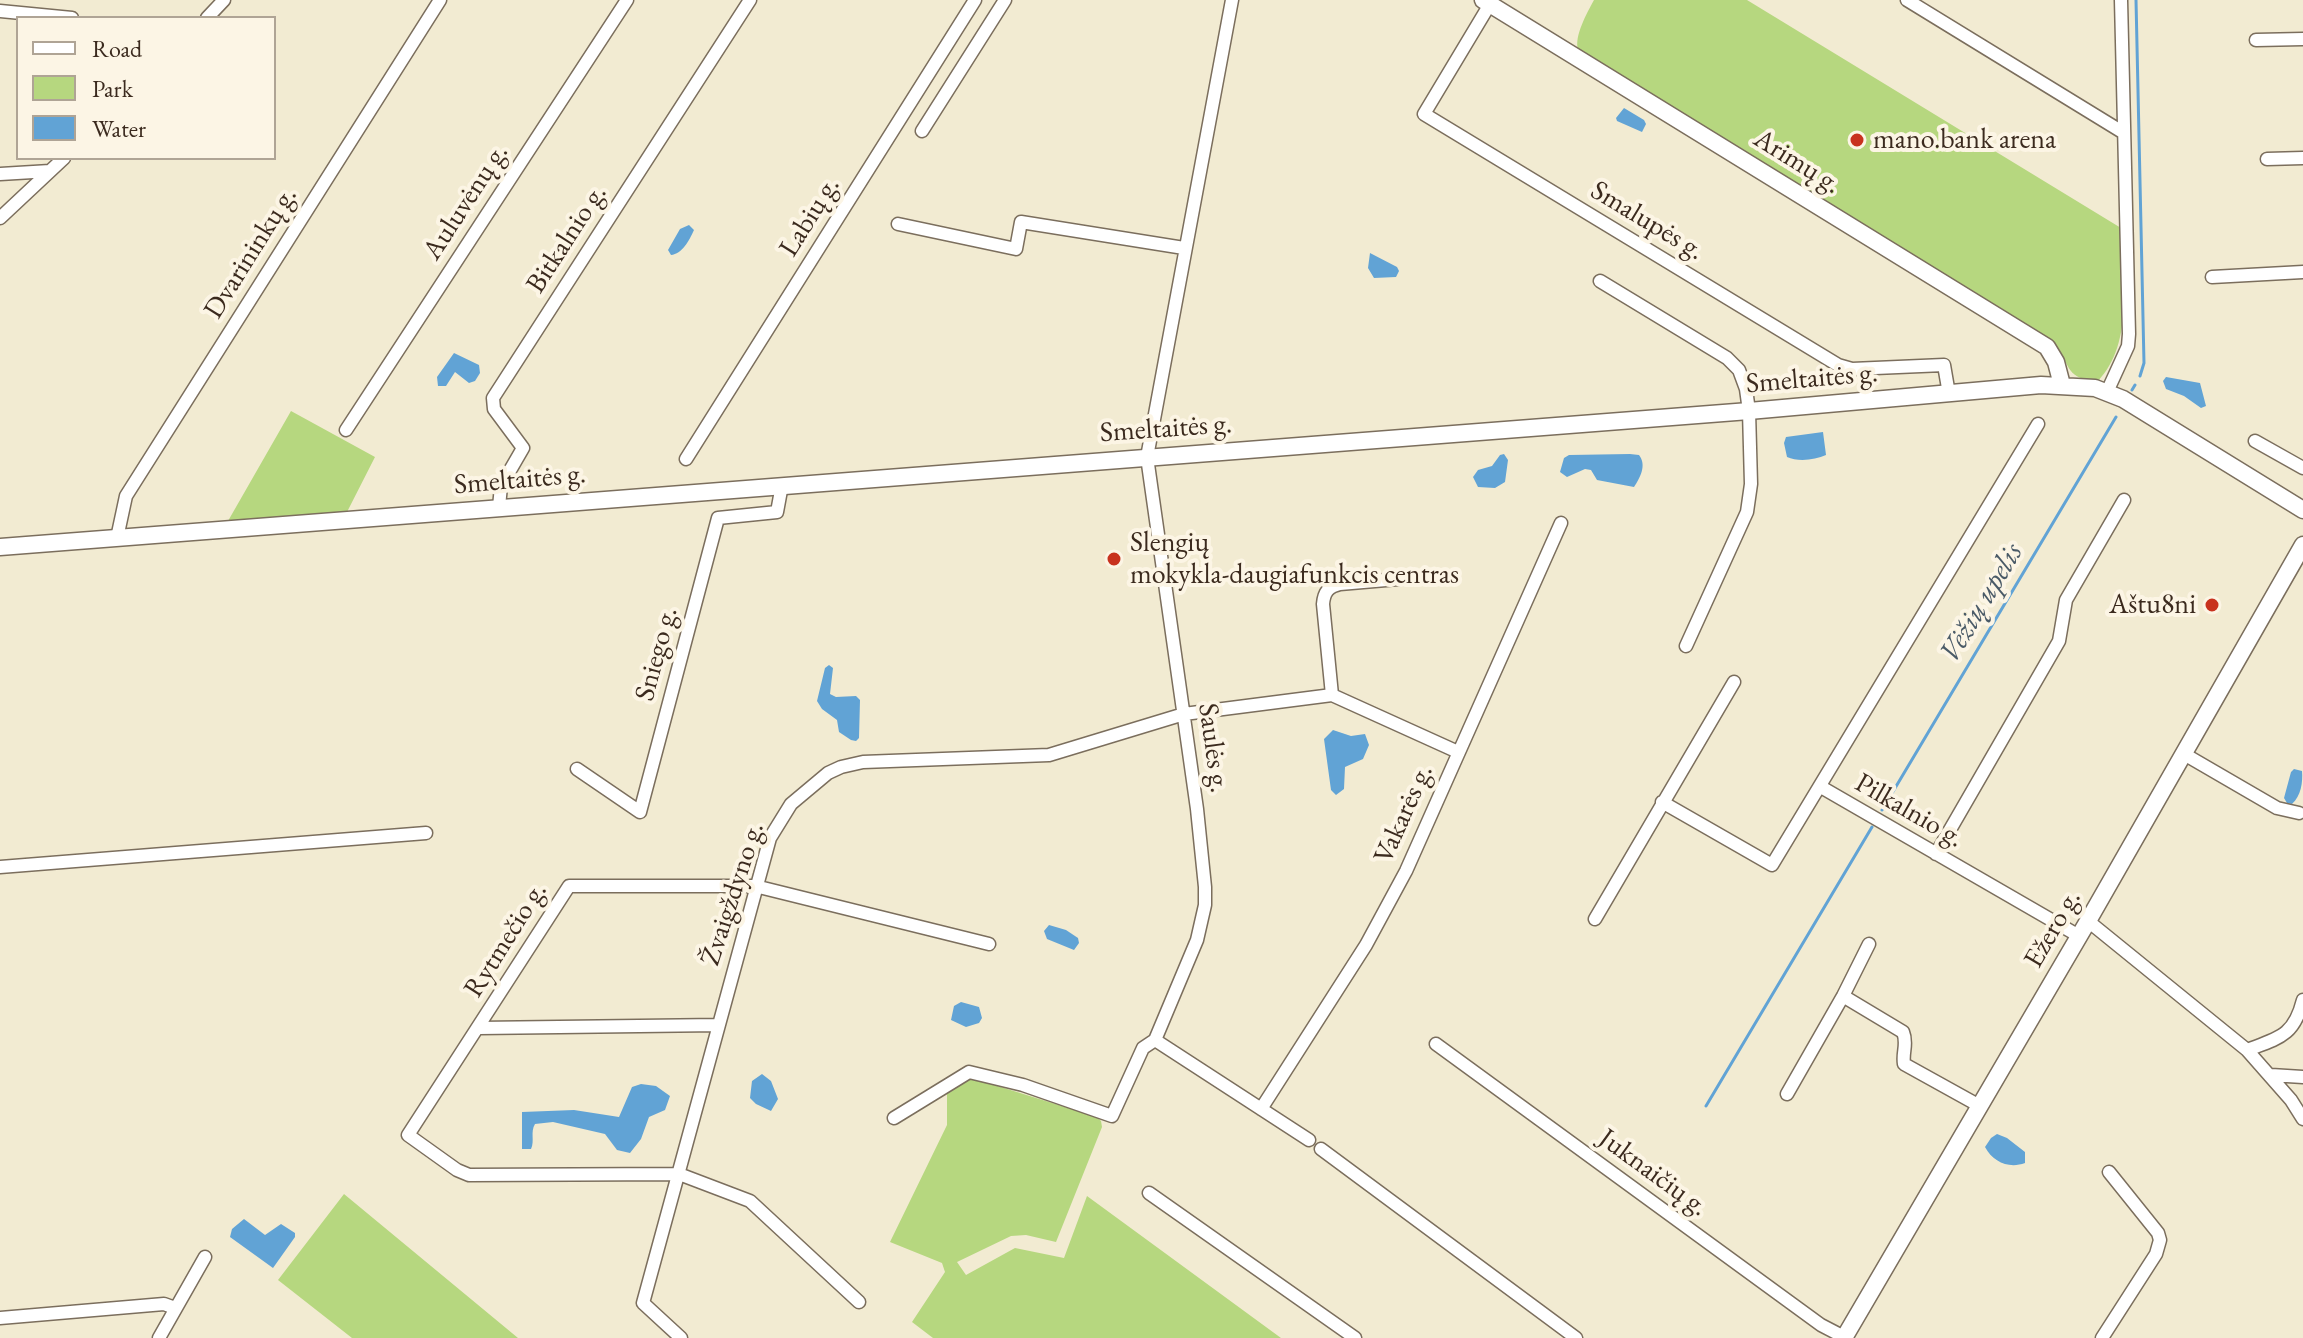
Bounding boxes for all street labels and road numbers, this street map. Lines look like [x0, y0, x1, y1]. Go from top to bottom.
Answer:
street label: Arimų g. [1747, 122, 1847, 202]
street label: Auluvėnų g. [416, 138, 516, 266]
street label: Labių g. [772, 171, 848, 263]
street label: Smalupės g. [1584, 174, 1710, 268]
street label: Bitkalnio g. [519, 178, 615, 300]
street label: Dvarininkų g. [197, 181, 305, 325]
street label: Smeltaitės g. [1745, 357, 1879, 401]
street label: Smeltaitės g. [1099, 408, 1233, 450]
street label: Smeltaitės g. [453, 458, 587, 502]
street label: Sniego g. [628, 603, 686, 705]
street label: Saulės g. [1190, 701, 1236, 795]
street label: Vakarės g. [1367, 759, 1441, 869]
street label: Pilkalnio g. [1849, 767, 1969, 855]
street label: Žvaigždyno g. [694, 818, 772, 970]
street label: Rytmečio g. [457, 876, 555, 1004]
street label: Ežero g. [2017, 884, 2089, 974]
street label: Juknaičių g. [1592, 1122, 1714, 1224]

